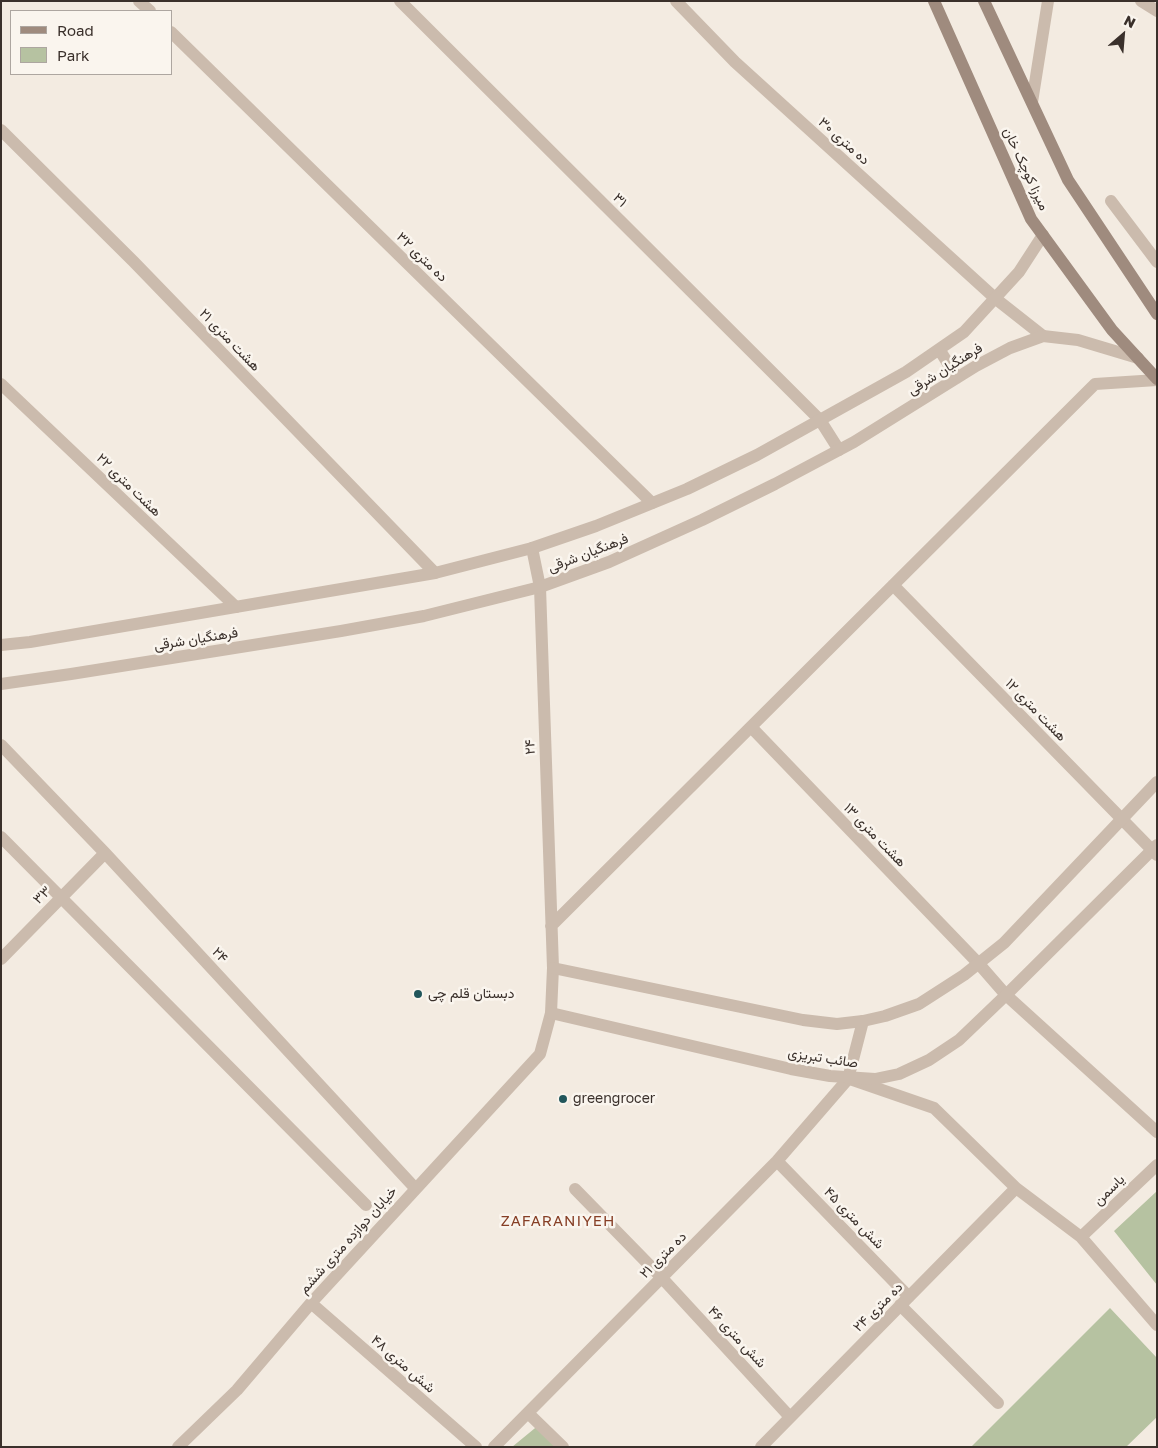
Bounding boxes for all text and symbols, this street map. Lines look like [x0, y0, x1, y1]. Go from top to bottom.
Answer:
legend [10, 10, 172, 75]
north arrow [1098, 10, 1148, 60]
text: N [1121, 11, 1139, 31]
text: Road [57, 21, 94, 39]
text: Park [57, 46, 89, 64]
street label: ده متری ۳۰ [815, 114, 873, 168]
street label: میرزا کوچک خان [999, 125, 1053, 213]
street label: ۳۱ [609, 189, 631, 211]
street label: ده متری ۳۲ [393, 229, 451, 285]
street label: هشت متری ۲۱ [196, 305, 264, 375]
street label: فرهنگیان شرقی [905, 339, 985, 399]
street label: هشت متری ۲۲ [93, 450, 165, 520]
street label: فرهنگیان شرقی [545, 530, 631, 576]
street label: فرهنگیان شرقی [153, 624, 239, 654]
street label: هشت متری ۱۲ [1002, 675, 1070, 745]
street label: ۲۴ [521, 739, 539, 755]
street label: هشت متری ۱۳ [840, 799, 910, 871]
street label: ۳۳ [30, 883, 54, 907]
street label: ۲۴ [209, 944, 231, 966]
place label: دبستان قلم چی [428, 986, 514, 1002]
marker: دبستان قلم چی [412, 988, 424, 1000]
street label: صائب تبریزی [787, 1044, 859, 1072]
place label: greengrocer [573, 1091, 655, 1107]
marker: greengrocer [557, 1093, 569, 1105]
street label: یاسمن [1090, 1171, 1128, 1209]
street label: خیابان دوازده متری ششم [295, 1183, 401, 1297]
street label: شش متری ۴۵ [820, 1184, 888, 1252]
district label: ZAFARANIYEH [499, 1212, 617, 1230]
street label: ده متری ۲۱ [636, 1228, 690, 1282]
street label: ده متری ۲۴ [850, 1279, 906, 1335]
street label: شش متری ۴۶ [704, 1303, 770, 1371]
street label: شش متری ۴۸ [368, 1332, 438, 1396]

